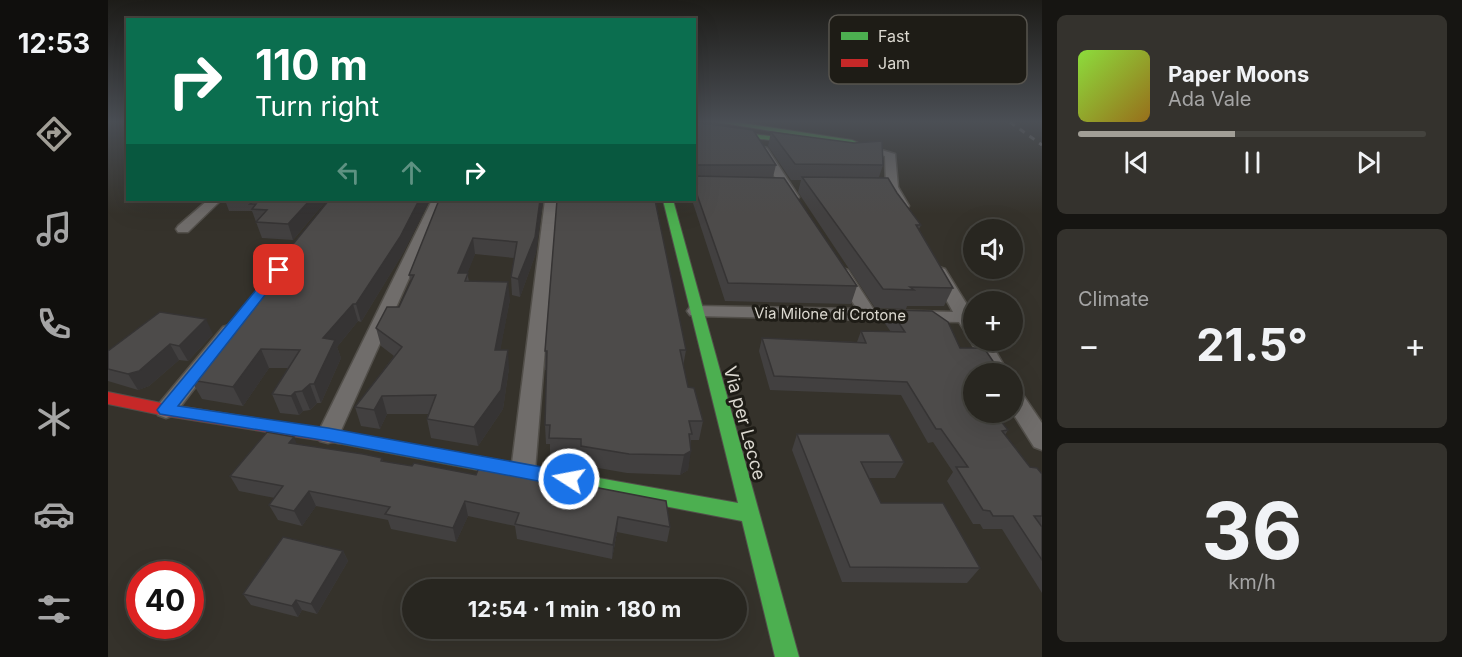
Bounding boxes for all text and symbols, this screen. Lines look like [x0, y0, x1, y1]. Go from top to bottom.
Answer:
legend [829, 15, 1027, 84]
text: Fast [878, 26, 910, 46]
text: 12:53 [18, 27, 90, 60]
text: 110 m [255, 39, 368, 90]
icon: right [156, 42, 234, 120]
text: Jam [878, 53, 910, 73]
text: Paper Moons [1168, 61, 1309, 87]
text: Ada Vale [1168, 87, 1251, 111]
text: Turn right [255, 90, 379, 123]
icon: directions [33, 113, 75, 155]
icon: previous [1120, 146, 1153, 179]
icon: pause [1236, 146, 1269, 179]
icon: next [1352, 146, 1385, 179]
icon: left [332, 156, 365, 189]
icon: ahead [395, 156, 428, 189]
icon: right [458, 156, 491, 189]
icon: music [33, 208, 75, 250]
map controls [963, 219, 1023, 423]
button: sound [963, 219, 1023, 279]
pin [253, 244, 304, 295]
icon: arrive [262, 253, 295, 286]
text: Climate [1078, 287, 1149, 311]
button: + [963, 291, 1023, 351]
icon: phone [33, 303, 75, 345]
street label: Via Milone di Crotone [754, 303, 906, 325]
text: 21.5° [1196, 317, 1308, 372]
text: − [1078, 325, 1100, 365]
text: + [1404, 325, 1426, 365]
button: − [963, 363, 1023, 423]
street label: Via per Lecce [720, 364, 770, 482]
icon: climate [33, 398, 75, 440]
position arrow [537, 447, 601, 511]
text: 36 [1201, 483, 1303, 578]
icon: car [33, 493, 75, 535]
speed limit sign: 40 [126, 561, 204, 639]
text: km/h [1228, 570, 1276, 594]
icon: filters [33, 588, 75, 630]
text: 12:54 · 1 min · 180 m [468, 596, 681, 622]

